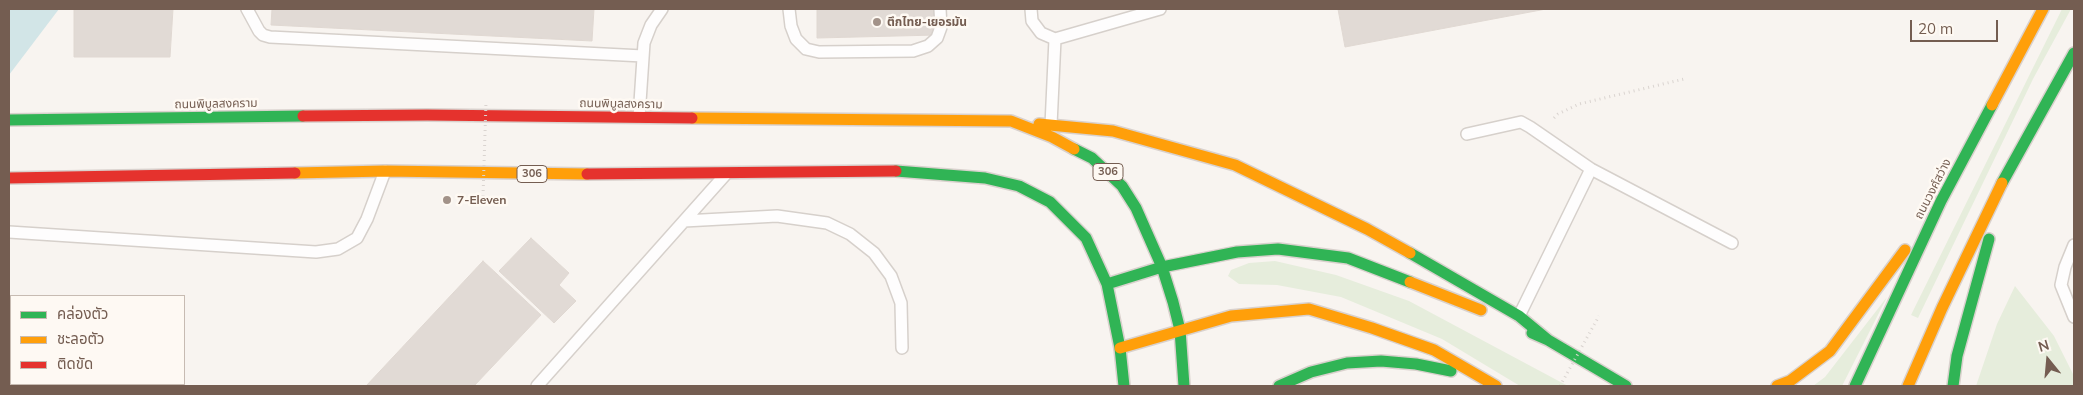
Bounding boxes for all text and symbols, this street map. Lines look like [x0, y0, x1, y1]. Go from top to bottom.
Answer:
scale bar [1913, 10, 2000, 42]
place label: ตึกไทย-เยอรมัน [887, 15, 967, 29]
marker: ตึกไทย-เยอรมัน [871, 16, 883, 28]
text: 20 m [1918, 19, 1953, 38]
street label: ถนนพิบูลสงคราม [174, 96, 258, 112]
street label: ถนนพิบูลสงคราม [579, 96, 663, 112]
street label: ถนนวงศ์สว่าง [1912, 156, 1954, 222]
road number: 306 [1093, 163, 1123, 180]
road number: 306 [517, 165, 547, 182]
place label: 7-Eleven [457, 193, 506, 207]
marker: 7-Eleven [441, 194, 453, 206]
legend [10, 295, 185, 385]
text: คล่องตัว [57, 304, 108, 323]
text: ชะลอตัว [57, 329, 104, 348]
north arrow [2023, 335, 2073, 385]
text: N [2036, 336, 2051, 356]
text: ติดขัด [57, 354, 93, 373]

